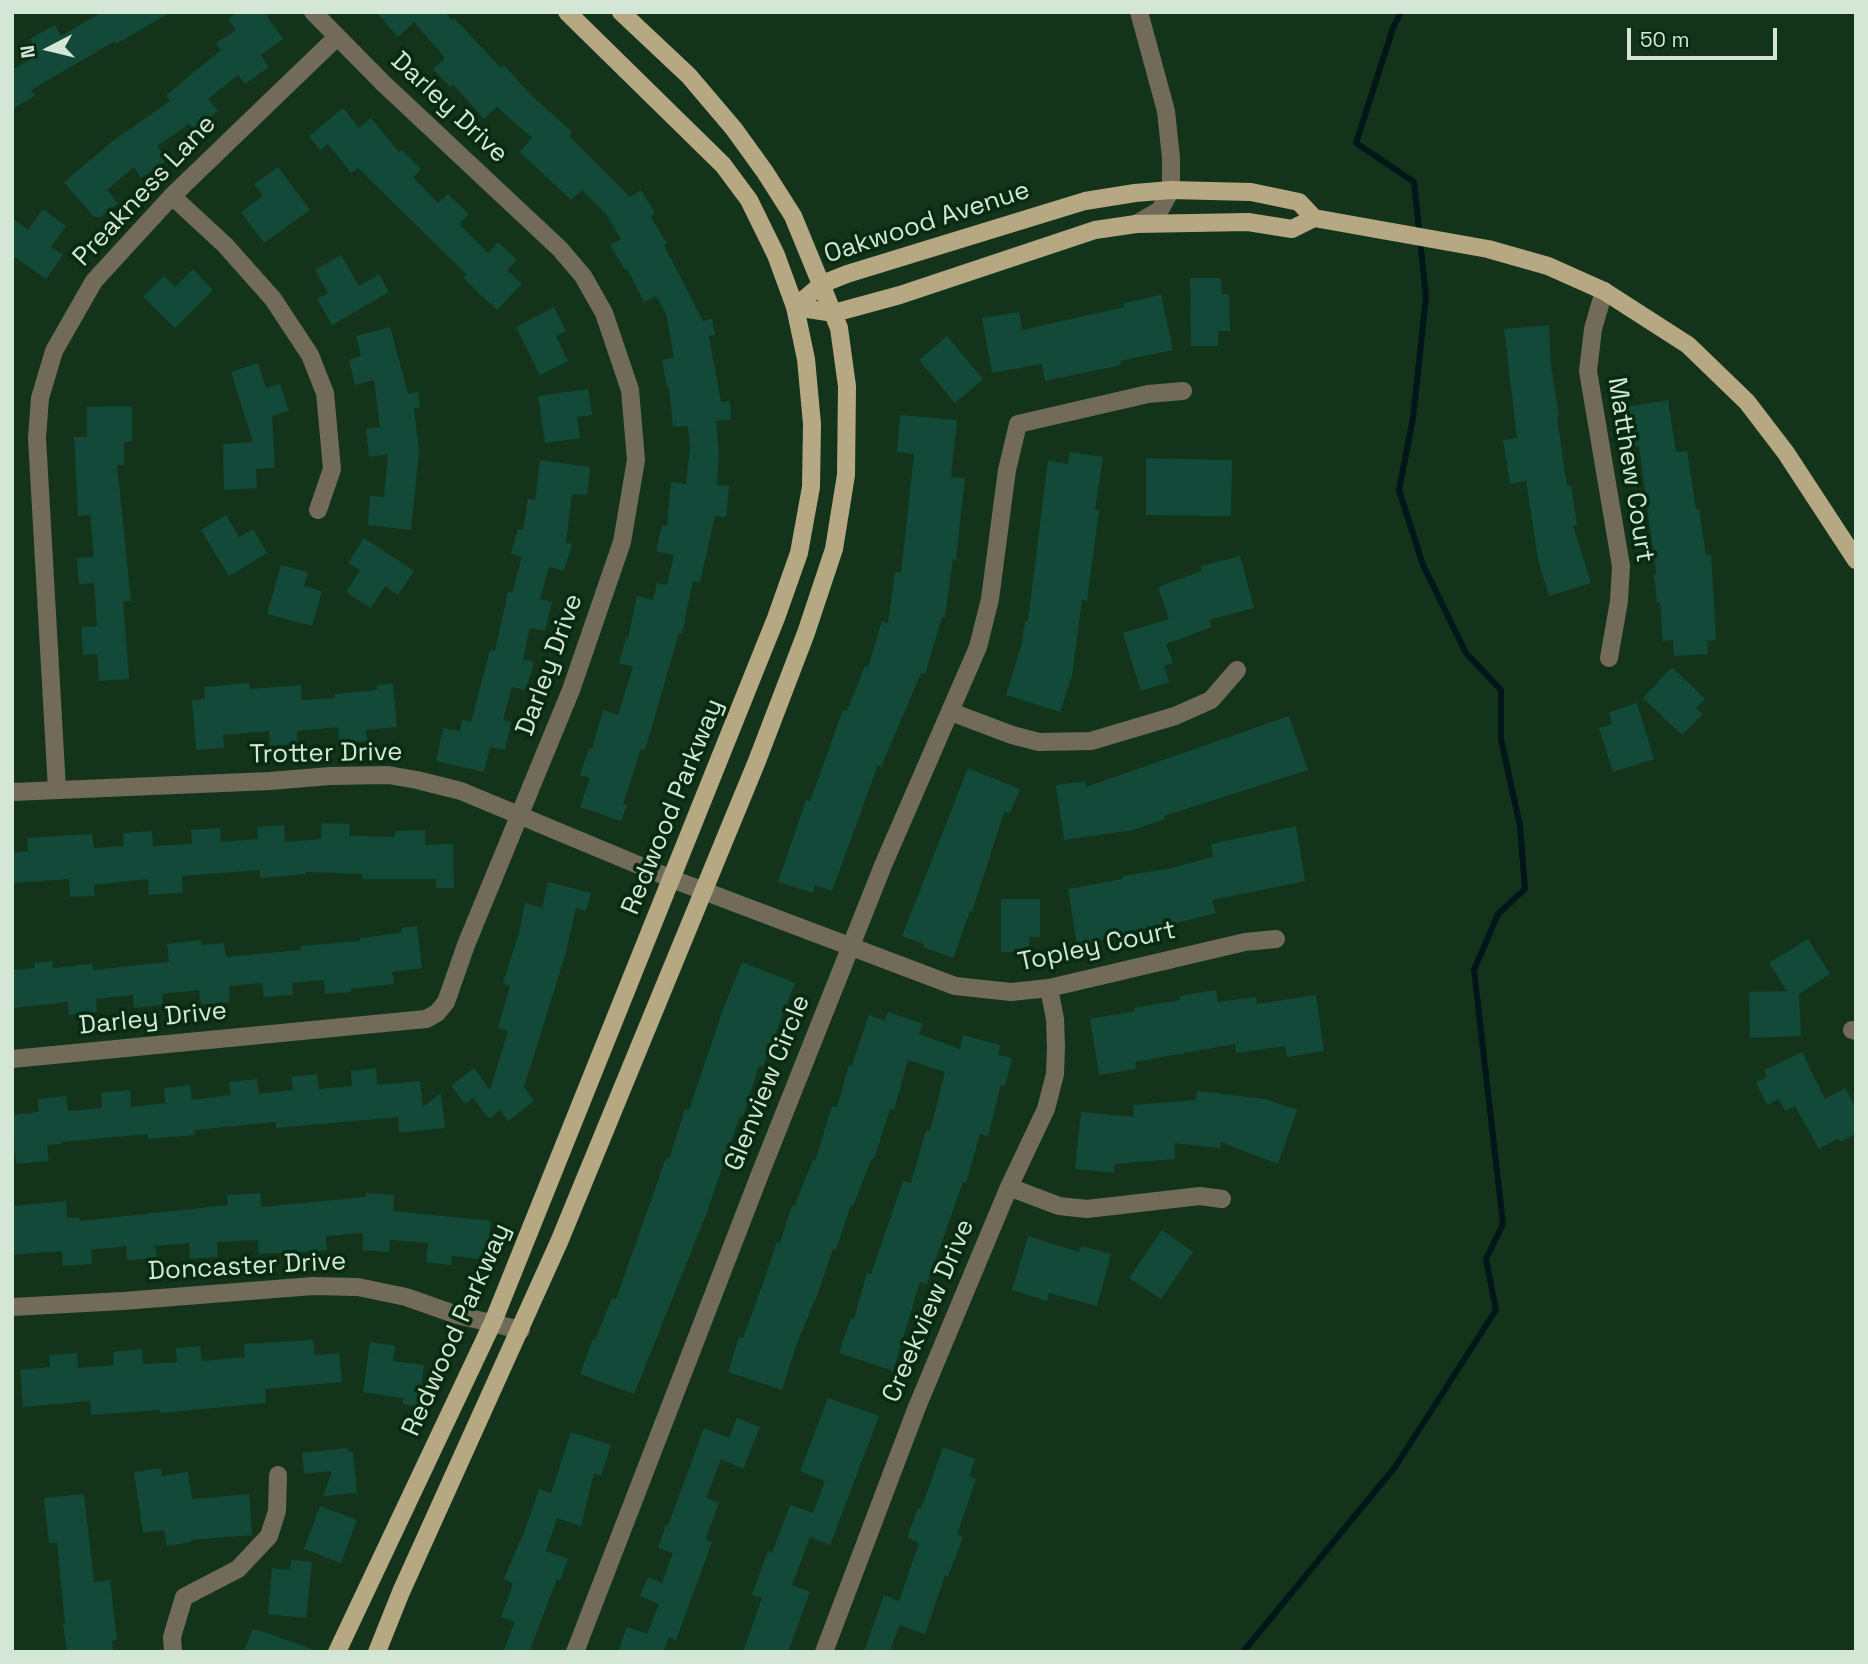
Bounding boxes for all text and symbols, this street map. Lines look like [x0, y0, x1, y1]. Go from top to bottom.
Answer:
north arrow [14, 14, 84, 84]
scale bar [1630, 14, 1780, 58]
text: 50 m [1640, 26, 1690, 53]
text: N [14, 44, 41, 59]
street label: Darley Drive [384, 46, 514, 170]
street label: Preakness Lane [67, 109, 223, 273]
street label: Oakwood Avenue [820, 175, 1034, 271]
street label: Matthew Court [1600, 375, 1660, 565]
street label: Darley Drive [510, 590, 590, 740]
street label: Redwood Parkway [615, 695, 731, 919]
street label: Trotter Drive [249, 737, 403, 771]
street label: Topley Court [1015, 915, 1179, 979]
street label: Glenview Circle [718, 990, 818, 1176]
street label: Darley Drive [77, 996, 229, 1042]
street label: Creekview Drive [876, 1215, 982, 1407]
street label: Redwood Parkway [396, 1219, 518, 1441]
street label: Doncaster Drive [147, 1246, 347, 1288]

